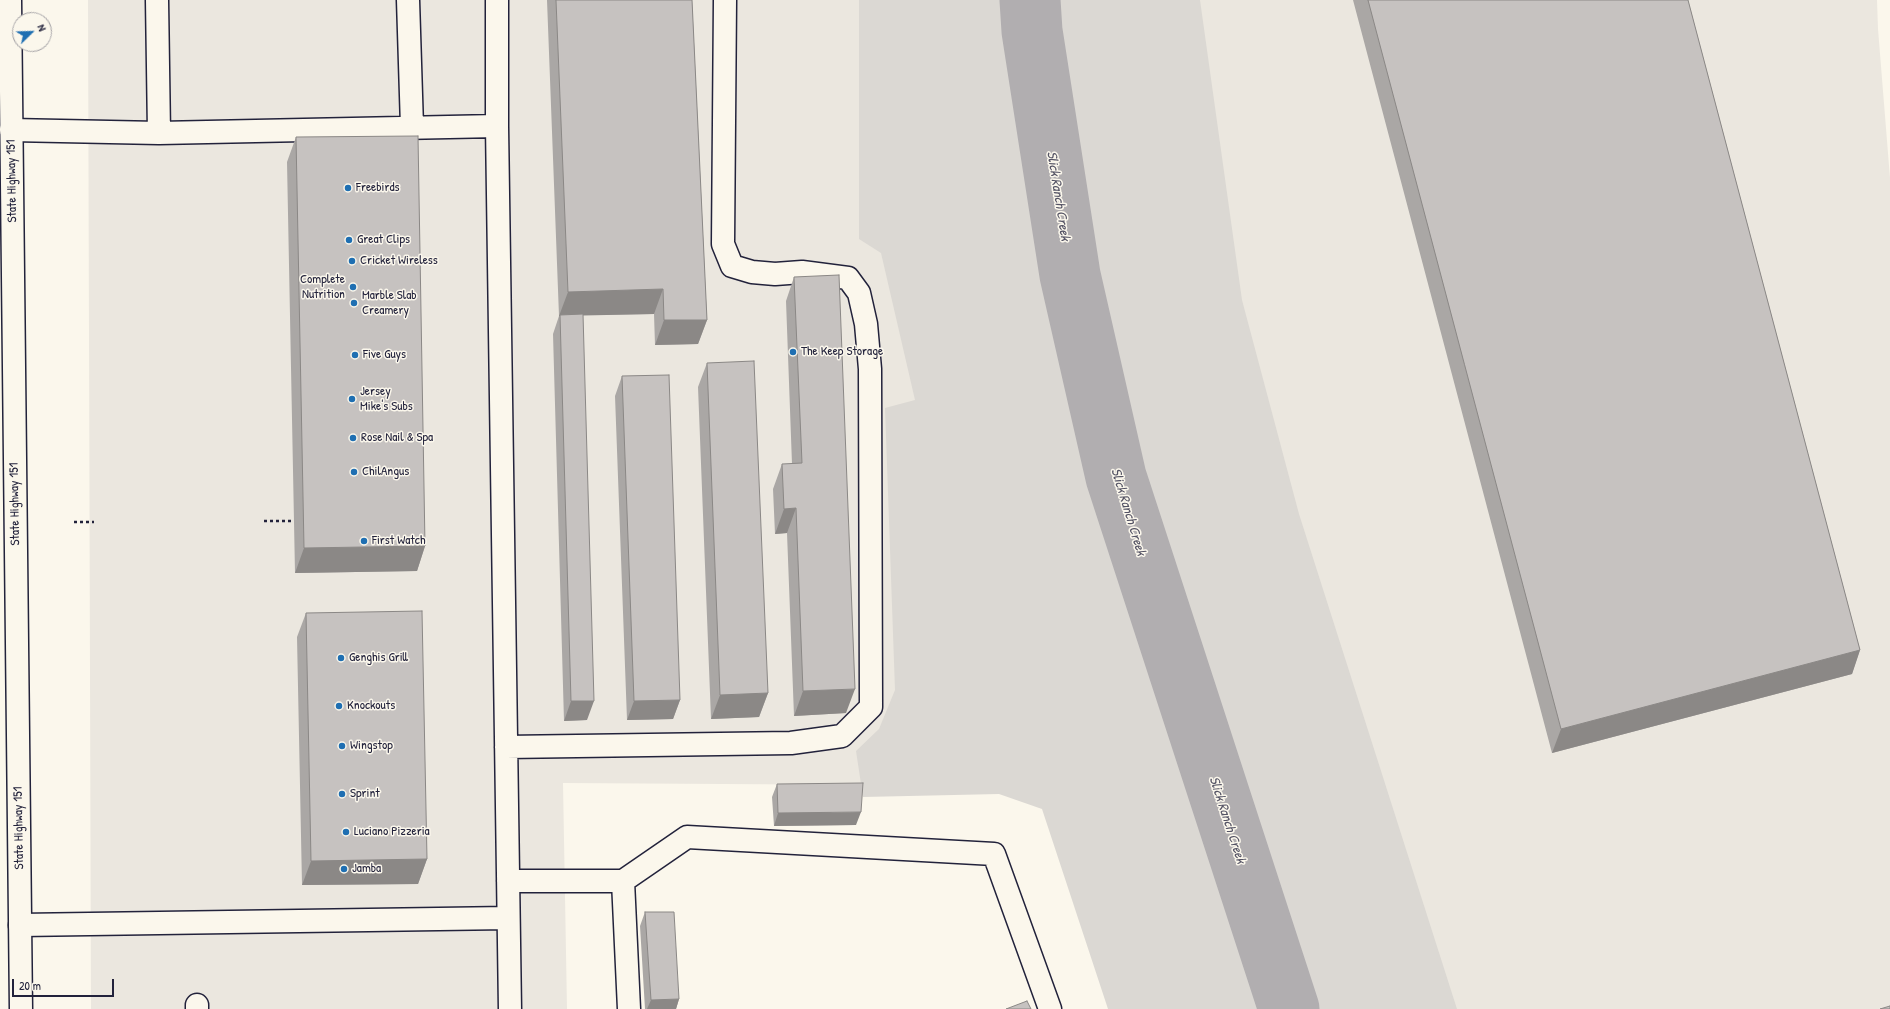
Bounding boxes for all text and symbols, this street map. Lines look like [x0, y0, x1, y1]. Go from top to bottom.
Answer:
north arrow [12, 12, 52, 52]
text: N [35, 22, 50, 33]
street label: State Highway 151 [3, 139, 21, 223]
water label: Slick Ranch Creek [1043, 150, 1073, 242]
place label: Freebirds [356, 180, 400, 196]
marker: Freebirds [343, 183, 353, 193]
place label: Great Clips [357, 232, 410, 248]
marker: Great Clips [344, 235, 354, 245]
place label: Cricket Wireless [360, 253, 438, 269]
marker: Cricket Wireless [347, 256, 357, 266]
place label: Complete Nutrition [300, 272, 345, 303]
marker: Complete Nutrition [348, 282, 358, 292]
place label: Marble Slab Creamery [362, 288, 417, 319]
marker: Marble Slab Creamery [349, 298, 359, 308]
place label: The Keep Storage [801, 344, 883, 360]
place label: Five Guys [363, 347, 406, 363]
marker: The Keep Storage [788, 347, 798, 357]
marker: Five Guys [350, 350, 360, 360]
place label: Jersey Mike's Subs [360, 384, 413, 415]
marker: Jersey Mike's Subs [347, 394, 357, 404]
place label: Rose Nail & Spa [361, 430, 433, 446]
marker: Rose Nail & Spa [348, 433, 358, 443]
street label: State Highway 151 [6, 462, 24, 546]
place label: ChilAngus [362, 464, 409, 480]
water label: Slick Ranch Creek [1107, 466, 1149, 558]
marker: ChilAngus [349, 467, 359, 477]
place label: First Watch [372, 533, 425, 549]
marker: First Watch [359, 536, 369, 546]
place label: Genghis Grill [349, 650, 408, 666]
marker: Genghis Grill [336, 653, 346, 663]
place label: Knockouts [347, 698, 395, 714]
marker: Knockouts [334, 701, 344, 711]
place label: Wingstop [350, 738, 393, 754]
marker: Wingstop [337, 741, 347, 751]
water label: Slick Ranch Creek [1205, 774, 1249, 866]
street label: State Highway 151 [10, 786, 28, 870]
place label: Sprint [350, 786, 380, 802]
marker: Sprint [337, 789, 347, 799]
place label: Luciano Pizzeria [354, 824, 430, 840]
marker: Luciano Pizzeria [341, 827, 351, 837]
place label: Jamba [352, 861, 381, 877]
marker: Jamba [339, 864, 349, 874]
scale bar [14, 971, 116, 997]
text: 20 m [19, 977, 41, 994]

